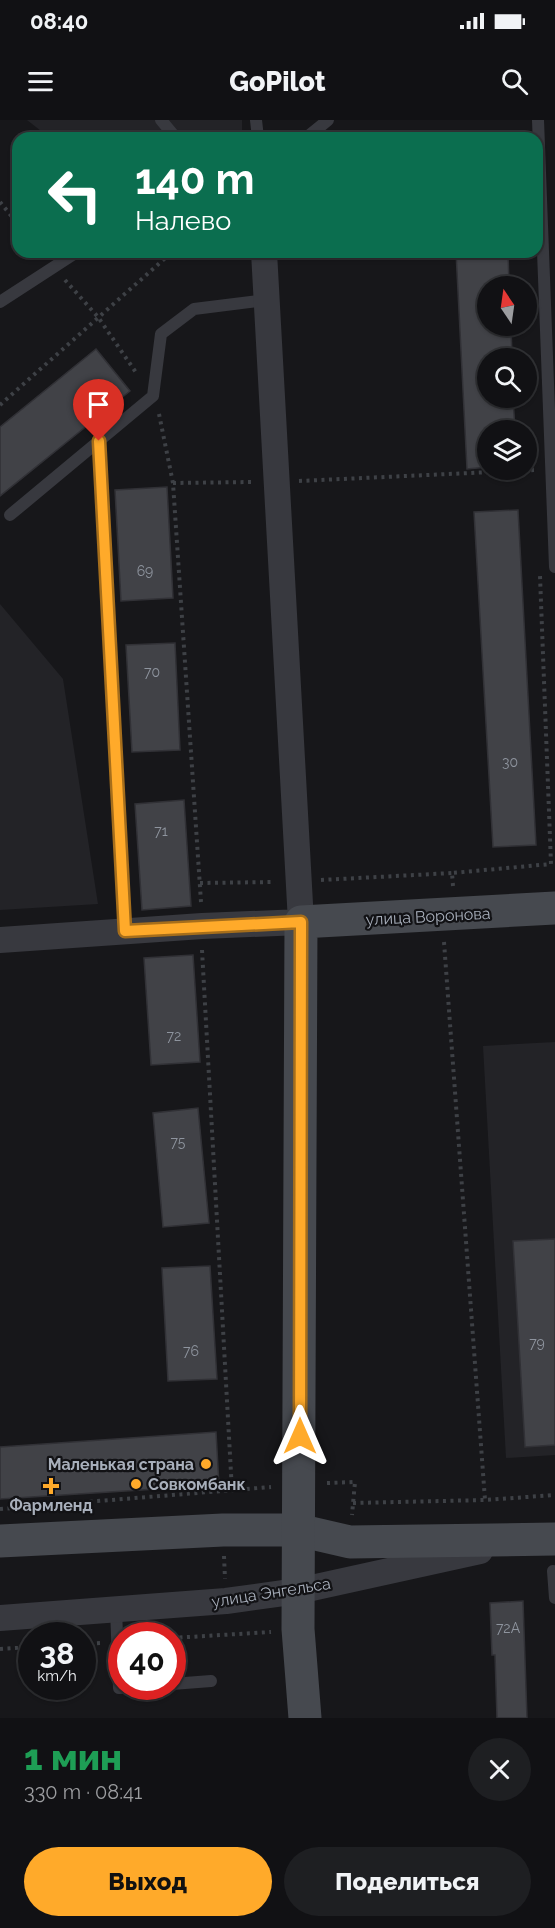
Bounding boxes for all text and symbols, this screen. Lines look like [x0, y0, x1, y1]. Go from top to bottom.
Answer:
text: 08:40 [30, 8, 88, 34]
icon: menu [24, 65, 57, 98]
icon: search [498, 65, 531, 98]
text: GoPilot [229, 66, 326, 97]
text: 140 m [135, 155, 255, 204]
icon: left [36, 156, 114, 234]
text: Налево [135, 205, 231, 236]
north arrow [477, 276, 537, 336]
map controls [477, 276, 537, 480]
button: search [477, 348, 537, 408]
pin [73, 379, 124, 441]
icon: arrive [82, 388, 115, 421]
button: layers [477, 420, 537, 480]
house number: 69 [137, 563, 153, 579]
house number: 70 [144, 664, 160, 680]
house number: 30 [502, 754, 518, 770]
house number: 71 [154, 823, 168, 839]
street label: улица Воронова [365, 904, 491, 929]
house number: 72 [167, 1028, 181, 1044]
house number: 75 [171, 1134, 186, 1150]
house number: 79 [529, 1335, 545, 1351]
house number: 76 [183, 1343, 199, 1359]
position arrow [268, 1404, 332, 1468]
place label: Маленькая страна [48, 1455, 194, 1474]
marker: Маленькая страна [199, 1457, 213, 1471]
place label: Совкомбанк [148, 1475, 246, 1494]
marker: Совкомбанк [129, 1477, 143, 1491]
marker: Фармленд [44, 1479, 58, 1493]
place label: Фармленд [10, 1496, 93, 1515]
street label: улица Энгельса [210, 1574, 332, 1611]
house number: 72А [496, 1620, 521, 1636]
speed limit sign: 40 [108, 1622, 186, 1700]
text: 38 [40, 1636, 74, 1671]
text: km/h [37, 1667, 77, 1685]
text: 1 мин [24, 1736, 122, 1778]
button: close [468, 1738, 531, 1801]
text: 330 m · 08:41 [24, 1780, 142, 1804]
button: Выход [24, 1847, 272, 1916]
button: Поделиться [284, 1847, 531, 1916]

